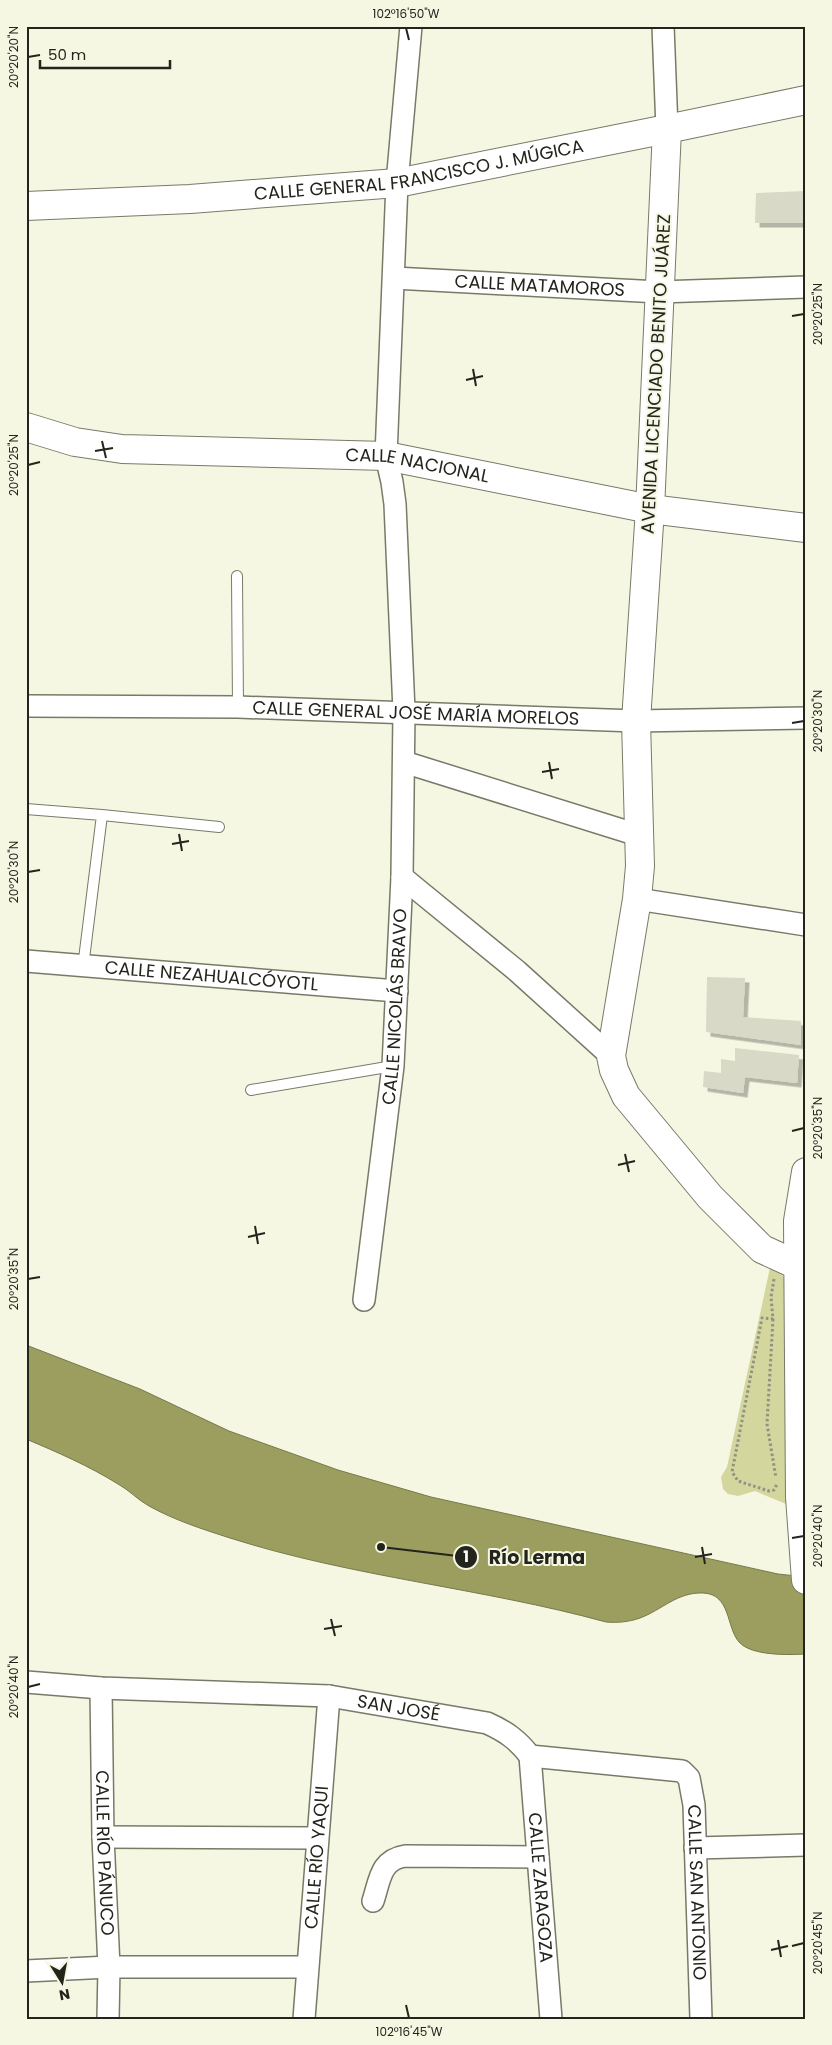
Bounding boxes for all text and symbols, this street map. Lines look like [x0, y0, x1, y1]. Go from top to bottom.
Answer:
text: 102°16'50"W [373, 5, 440, 22]
text: 20°20'20"N [5, 26, 22, 88]
scale bar [40, 38, 170, 70]
text: 50 m [48, 44, 86, 65]
street label: CALLE GENERAL FRANCISCO J. MÚGICA [253, 133, 586, 206]
street label: AVENIDA LICENCIADO BENITO JUÁREZ [635, 213, 676, 535]
street label: CALLE MATAMOROS [454, 268, 626, 302]
text: 20°20'25"N [809, 283, 826, 345]
text: 20°20'25"N [5, 434, 22, 496]
street label: CALLE NACIONAL [345, 442, 492, 488]
text: 20°20'30"N [809, 690, 826, 752]
street label: CALLE GENERAL JOSÉ MARÍA MORELOS [252, 695, 580, 731]
text: 20°20'30"N [5, 841, 22, 903]
street label: CALLE NICOLÁS BRAVO [375, 908, 412, 1106]
street label: CALLE NEZAHUALCÓYOTL [104, 954, 319, 997]
text: 20°20'35"N [809, 1097, 826, 1159]
text: 20°20'35"N [5, 1248, 22, 1310]
text: 20°20'40"N [809, 1505, 826, 1567]
callout: Río Lerma [453, 1540, 595, 1574]
text: Río Lerma [489, 1544, 585, 1571]
text: 1 [463, 1546, 469, 1567]
text: 20°20'40"N [5, 1656, 22, 1718]
street label: SAN JOSÉ [355, 1688, 442, 1727]
street label: CALLE RÍO PÁNUCO [90, 1770, 121, 1936]
street label: CALLE RÍO YAQUI [298, 1785, 334, 1930]
street label: CALLE SAN ANTONIO [682, 1804, 713, 1981]
street label: CALLE ZARAGOZA [523, 1811, 559, 1964]
text: 20°20'45"N [809, 1912, 826, 1974]
north arrow [38, 1958, 88, 2008]
text: N [57, 1984, 72, 2006]
text: 102°16'45"W [376, 2023, 443, 2040]

